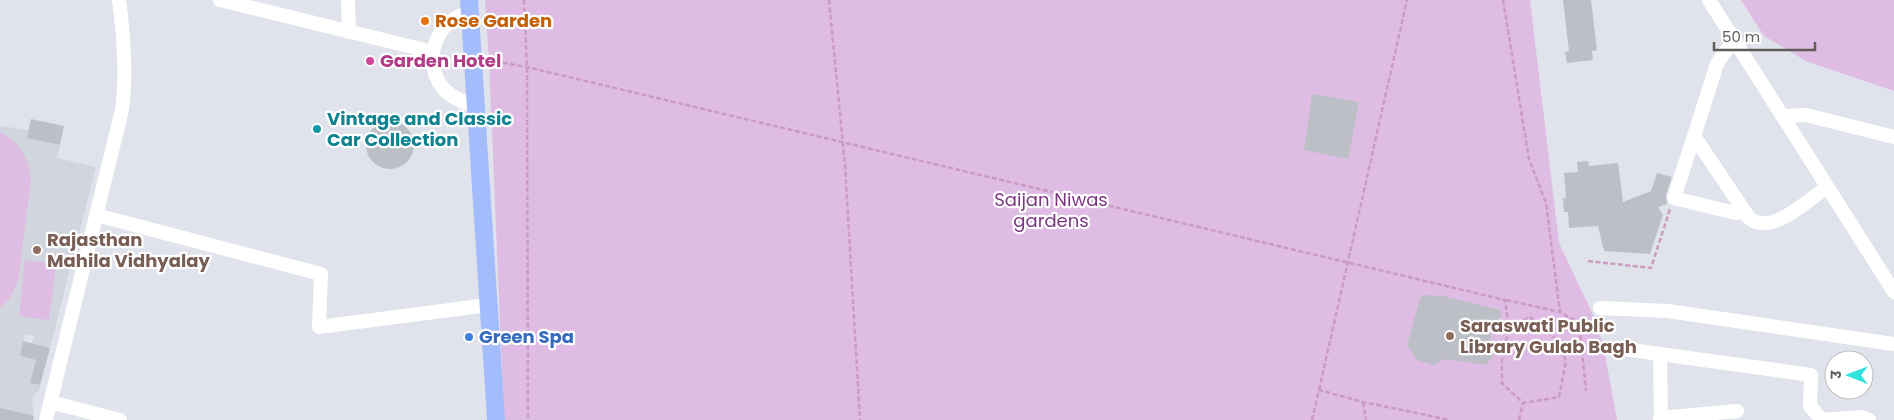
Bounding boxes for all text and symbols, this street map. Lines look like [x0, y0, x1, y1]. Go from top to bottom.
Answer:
place label: Rose Garden [435, 8, 552, 33]
marker: Rose Garden [419, 15, 431, 27]
scale bar [1714, 20, 1815, 52]
text: 50 m [1722, 26, 1760, 47]
place label: Garden Hotel [380, 48, 501, 73]
marker: Garden Hotel [364, 55, 376, 67]
place label: Vintage and Classic Car Collection [327, 106, 512, 152]
marker: Vintage and Classic Car Collection [311, 123, 323, 135]
park label: Saijan Niwas gardens [994, 187, 1108, 233]
place label: Rajasthan Mahila Vidhyalay [47, 227, 210, 273]
marker: Rajasthan Mahila Vidhyalay [31, 244, 43, 256]
place label: Saraswati Public Library Gulab Bagh [1460, 313, 1637, 359]
place label: Green Spa [479, 324, 574, 349]
marker: Saraswati Public Library Gulab Bagh [1444, 330, 1456, 342]
marker: Green Spa [463, 331, 475, 343]
north arrow [1824, 350, 1874, 400]
text: उ [1826, 370, 1846, 380]

